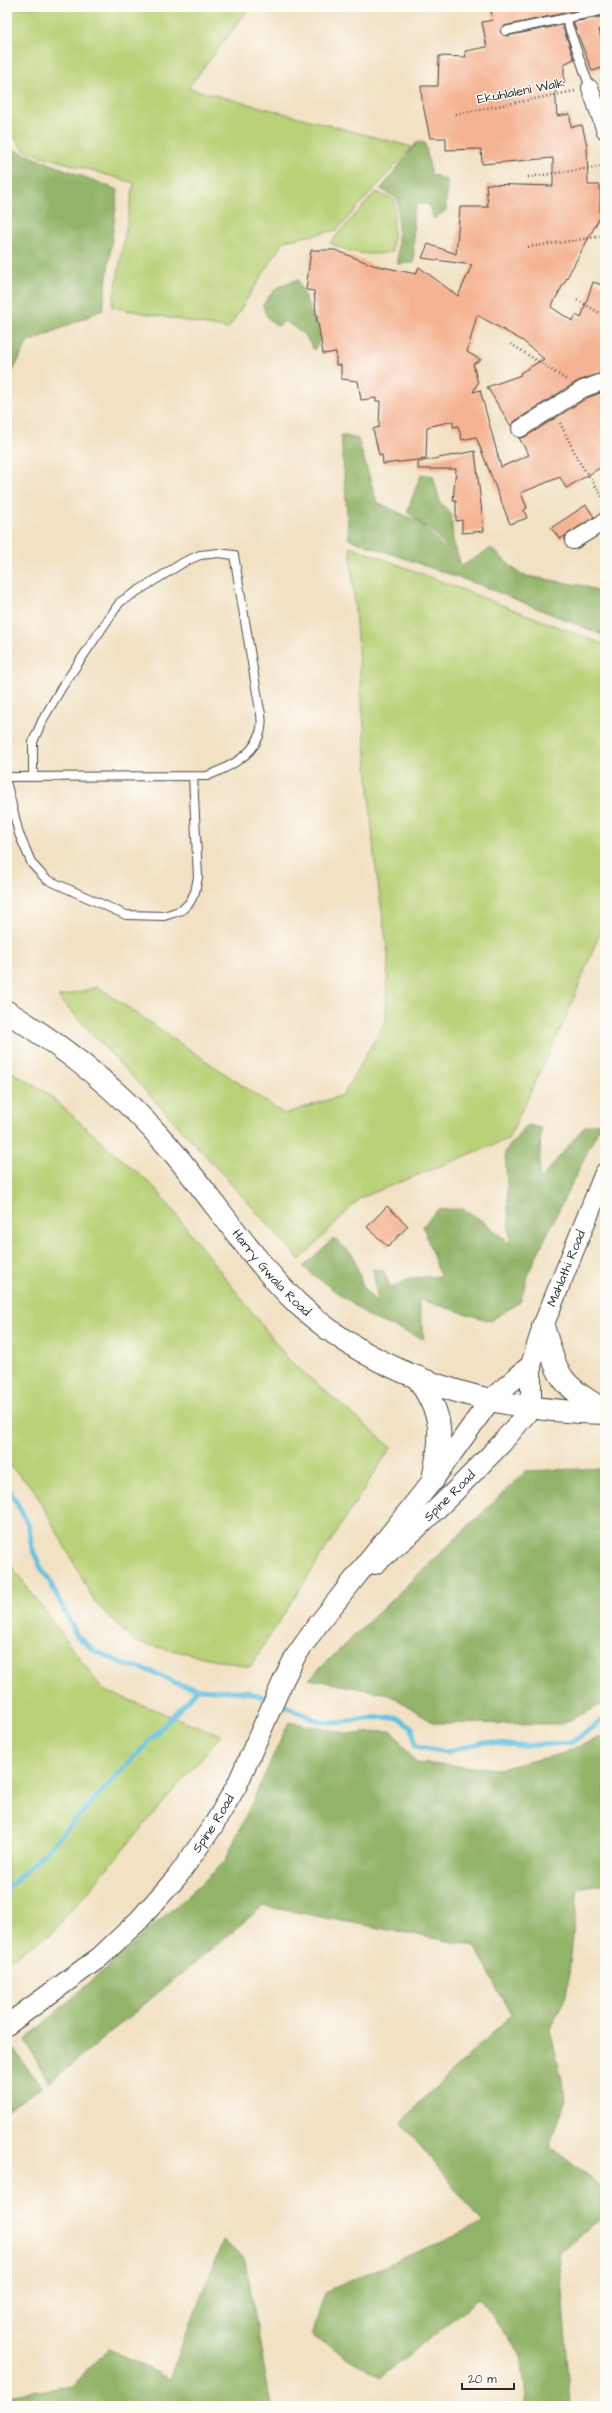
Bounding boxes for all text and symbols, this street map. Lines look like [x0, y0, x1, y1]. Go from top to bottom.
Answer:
street label: Ekuhlaleni Walk [476, 74, 566, 108]
street label: Harry Gwala Road [228, 1225, 315, 1321]
street label: Mahlathi Road [543, 1227, 590, 1309]
street label: Spine Road [420, 1466, 480, 1526]
street label: Spine Road [188, 1791, 239, 1856]
scale bar [462, 2365, 514, 2391]
text: 20 m [468, 2371, 497, 2388]

